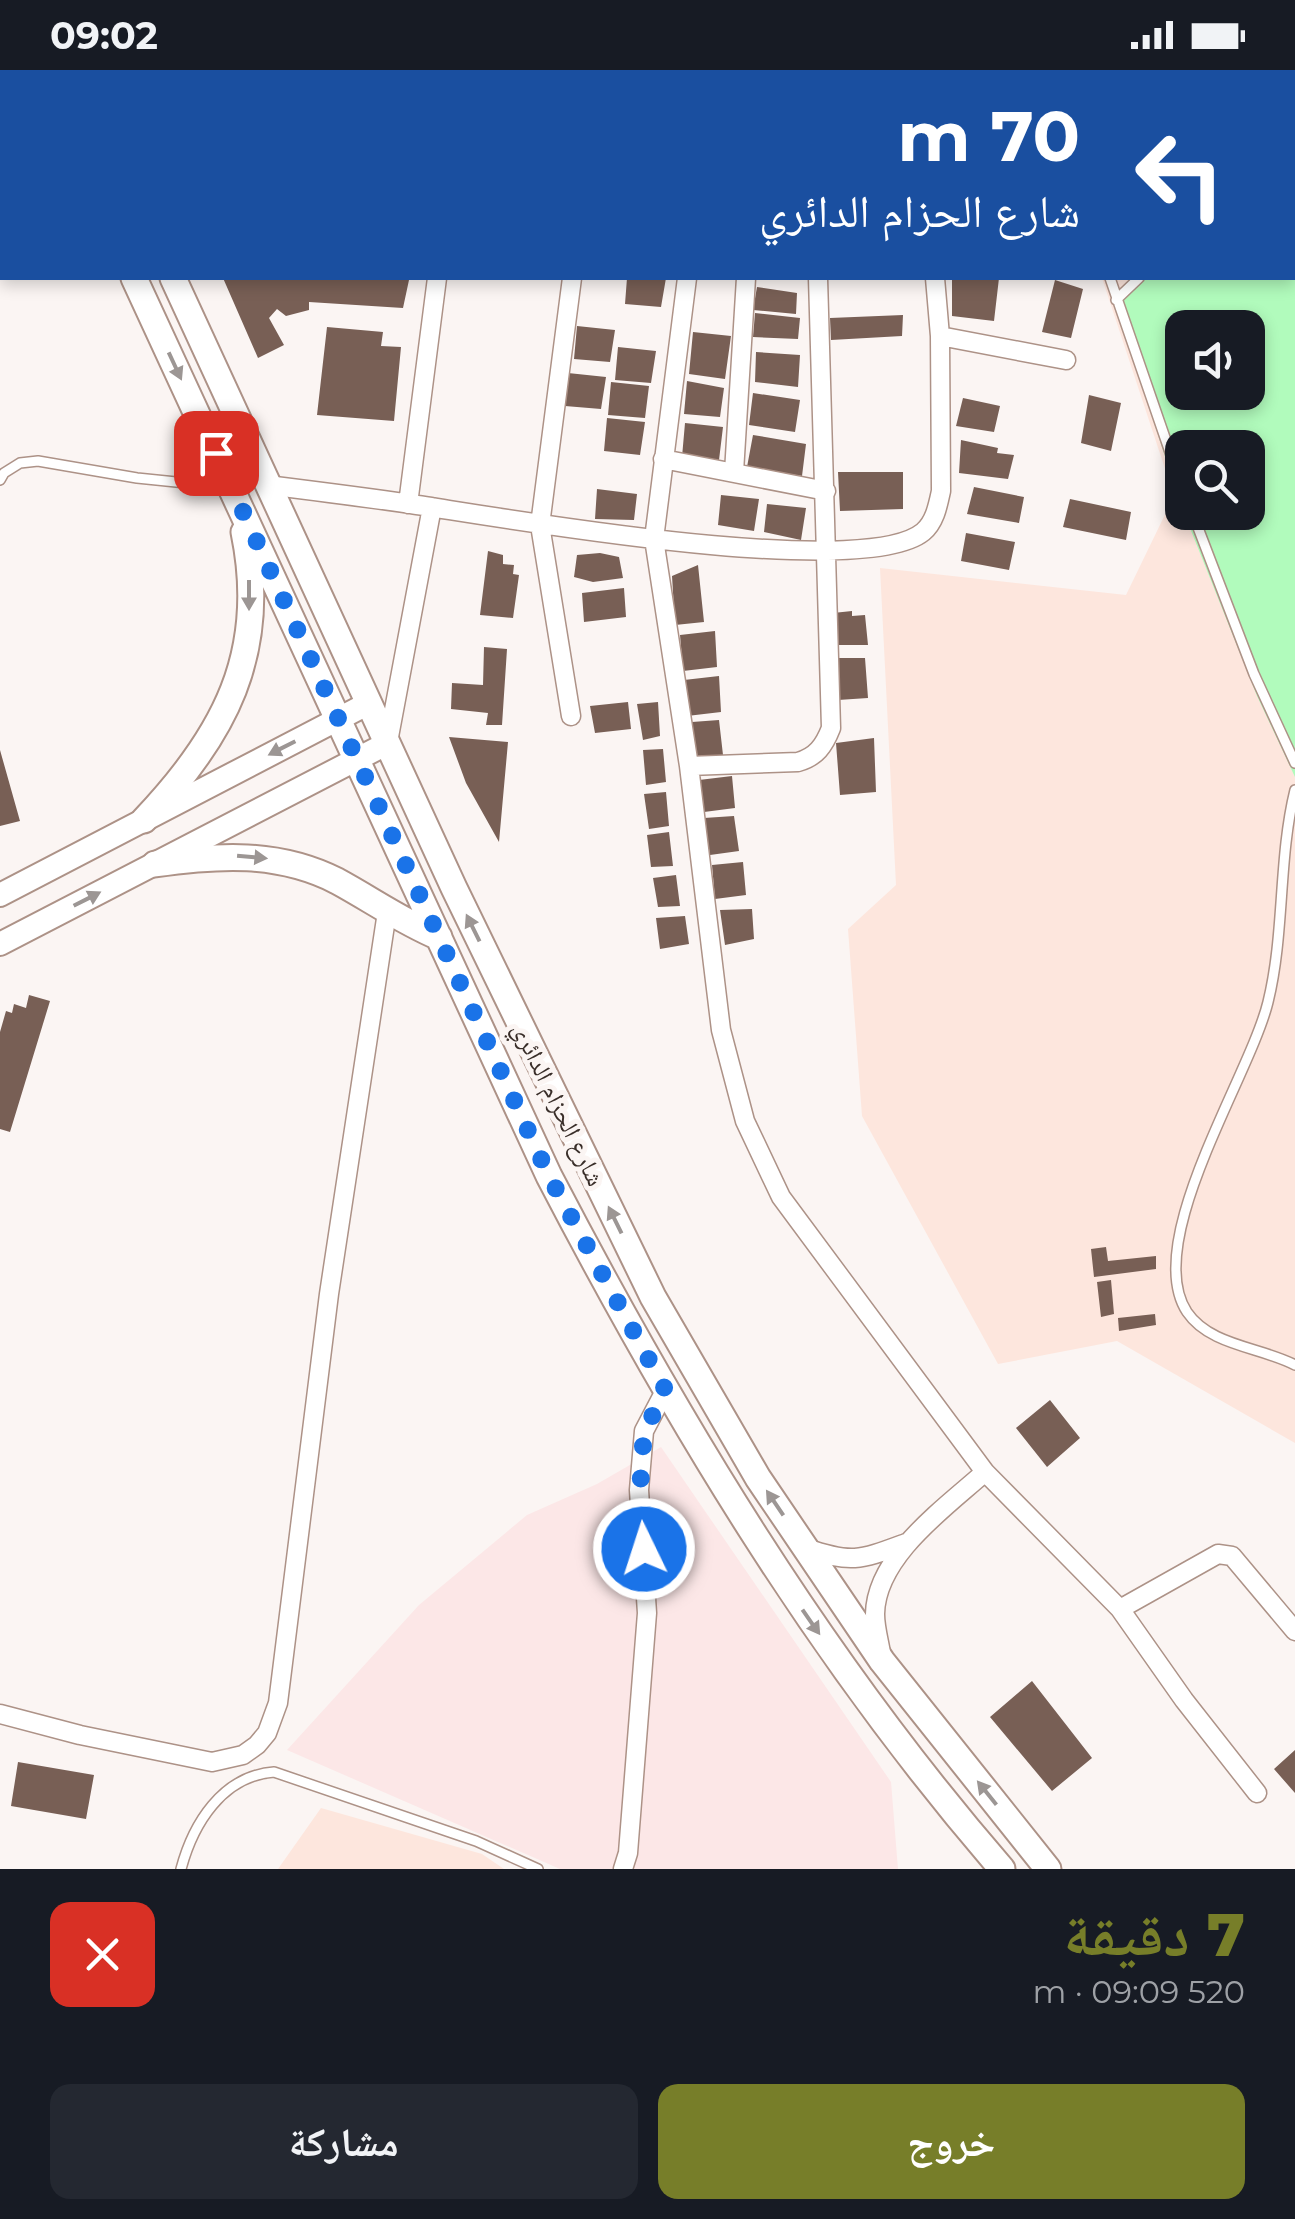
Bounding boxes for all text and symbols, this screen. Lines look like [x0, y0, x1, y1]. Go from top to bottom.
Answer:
text: 09:02 [50, 12, 158, 59]
text: 70 m [897, 93, 1080, 179]
icon: left [1115, 110, 1245, 240]
text: شارع الحزام الدائري [759, 183, 1080, 238]
map controls [1165, 310, 1265, 530]
button: sound [1165, 310, 1265, 410]
one-way arrow [167, 352, 184, 381]
pin [174, 411, 259, 496]
icon: arrive [189, 426, 244, 481]
button: search [1165, 430, 1265, 530]
one-way arrow [241, 579, 257, 611]
one-way arrow [268, 739, 297, 756]
one-way arrow [236, 850, 268, 866]
one-way arrow [72, 891, 101, 908]
one-way arrow [465, 913, 482, 942]
street label: شارع الحزام الدائري [502, 1017, 612, 1193]
one-way arrow [607, 1205, 624, 1234]
one-way arrow [766, 1489, 785, 1516]
position arrow [592, 1497, 696, 1601]
one-way arrow [801, 1609, 820, 1636]
one-way arrow [977, 1781, 998, 1806]
text: 7 دقيقة [1064, 1898, 1245, 1971]
button: close [50, 1902, 155, 2007]
text: 520 m · 09:09 [1032, 1972, 1245, 2011]
button: مشاركة [50, 2084, 638, 2199]
button: خروج [658, 2084, 1245, 2199]

